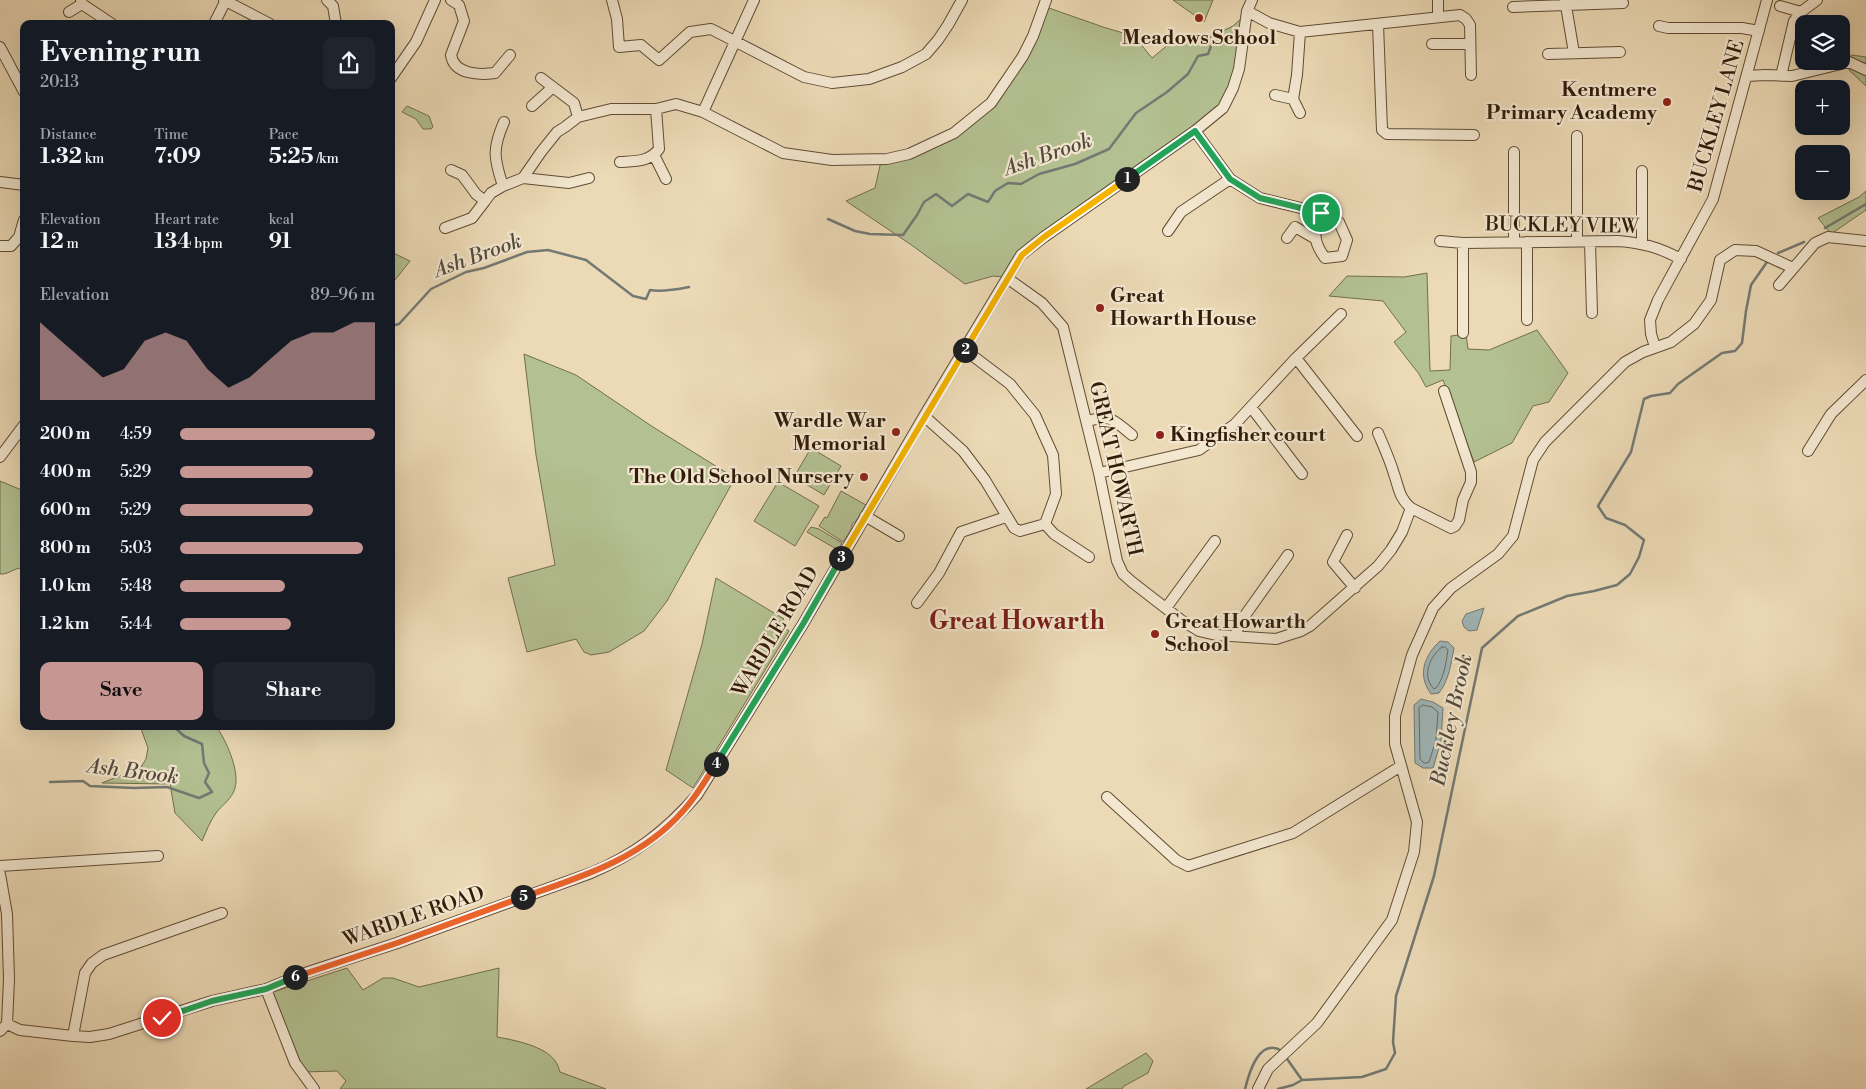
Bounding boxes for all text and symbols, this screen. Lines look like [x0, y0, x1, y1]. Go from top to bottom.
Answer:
marker: Meadows School [1193, 12, 1205, 24]
map controls [1795, 15, 1850, 200]
button: layers [1795, 15, 1850, 70]
place label: Meadows School [1122, 26, 1277, 51]
text: Evening run [40, 35, 201, 70]
button: share [323, 37, 375, 89]
street label: BUCKLEY LANE [1683, 37, 1751, 196]
text: 20:13 [40, 72, 79, 92]
place label: Kentmere Primary Academy [1486, 78, 1658, 126]
button: + [1795, 80, 1850, 135]
marker: Kentmere Primary Academy [1661, 96, 1673, 108]
text: Distance [40, 126, 97, 144]
text: Time [154, 126, 188, 144]
text: Pace [269, 126, 299, 144]
water label: Ash Brook [999, 128, 1096, 183]
text: 1.32 [40, 144, 82, 170]
text: 7:09 [154, 144, 201, 170]
text: 5:25 [269, 144, 314, 170]
button: − [1795, 145, 1850, 200]
text: km [82, 150, 104, 168]
text: /km [314, 150, 339, 168]
pin: 1 [1114, 166, 1140, 192]
text: 1 [1124, 170, 1131, 188]
pin [1300, 192, 1342, 234]
icon: arrive [1307, 199, 1335, 227]
text: Elevation [40, 211, 101, 229]
text: Heart rate [154, 211, 219, 229]
text: kcal [269, 211, 294, 229]
street label: BUCKLEY VIEW [1484, 212, 1640, 240]
water label: Ash Brook [429, 228, 525, 285]
text: 12 [40, 229, 64, 255]
text: 134 [154, 229, 191, 255]
text: 91 [269, 229, 291, 255]
text: m [64, 235, 79, 253]
text: bpm [191, 235, 223, 253]
place label: Great Howarth House [1110, 284, 1257, 332]
text: Elevation [40, 285, 109, 305]
text: 89–96 m [310, 285, 375, 305]
marker: Great Howarth House [1094, 302, 1106, 314]
pin: 2 [952, 338, 978, 362]
text: 2 [961, 341, 970, 359]
street label: GREAT HOWARTH [1083, 379, 1147, 559]
place label: Wardle War Memorial [773, 409, 886, 457]
place label: Kingfisher court [1170, 423, 1326, 448]
text: 200 m [40, 424, 90, 444]
text: 4:59 [120, 424, 152, 444]
marker: Wardle War Memorial [890, 426, 902, 438]
marker: Kingfisher court [1154, 429, 1166, 441]
text: 400 m [40, 462, 91, 482]
text: 5:29 [120, 462, 151, 482]
place label: The Old School Nursery [629, 465, 855, 490]
marker: The Old School Nursery [858, 471, 870, 483]
text: 600 m [40, 500, 90, 520]
text: 5:29 [120, 500, 151, 520]
text: 800 m [40, 538, 91, 558]
text: 5:03 [120, 538, 152, 558]
pin: 3 [828, 546, 854, 570]
text: 3 [837, 549, 846, 567]
street label: WARDLE ROAD [727, 562, 825, 703]
text: 1.0 km [40, 576, 91, 596]
text: 5:48 [120, 576, 152, 596]
district label: Great Howarth [929, 606, 1106, 637]
place label: Great Howarth School [1165, 610, 1307, 658]
text: 1.2 km [40, 614, 89, 634]
text: 5:44 [120, 614, 152, 634]
marker: Great Howarth School [1149, 628, 1161, 640]
water label: Buckley Brook [1425, 652, 1479, 789]
button: Save [40, 662, 203, 720]
button: Share [213, 662, 375, 720]
pin: 4 [704, 752, 728, 776]
water label: Ash Brook [84, 753, 180, 790]
text: 4 [712, 755, 721, 773]
street label: WARDLE ROAD [339, 881, 488, 953]
pin: 5 [510, 884, 536, 910]
text: 5 [519, 888, 528, 906]
pin: 6 [282, 964, 308, 990]
text: 6 [291, 968, 300, 986]
pin [141, 997, 183, 1039]
icon: check [148, 1004, 176, 1032]

